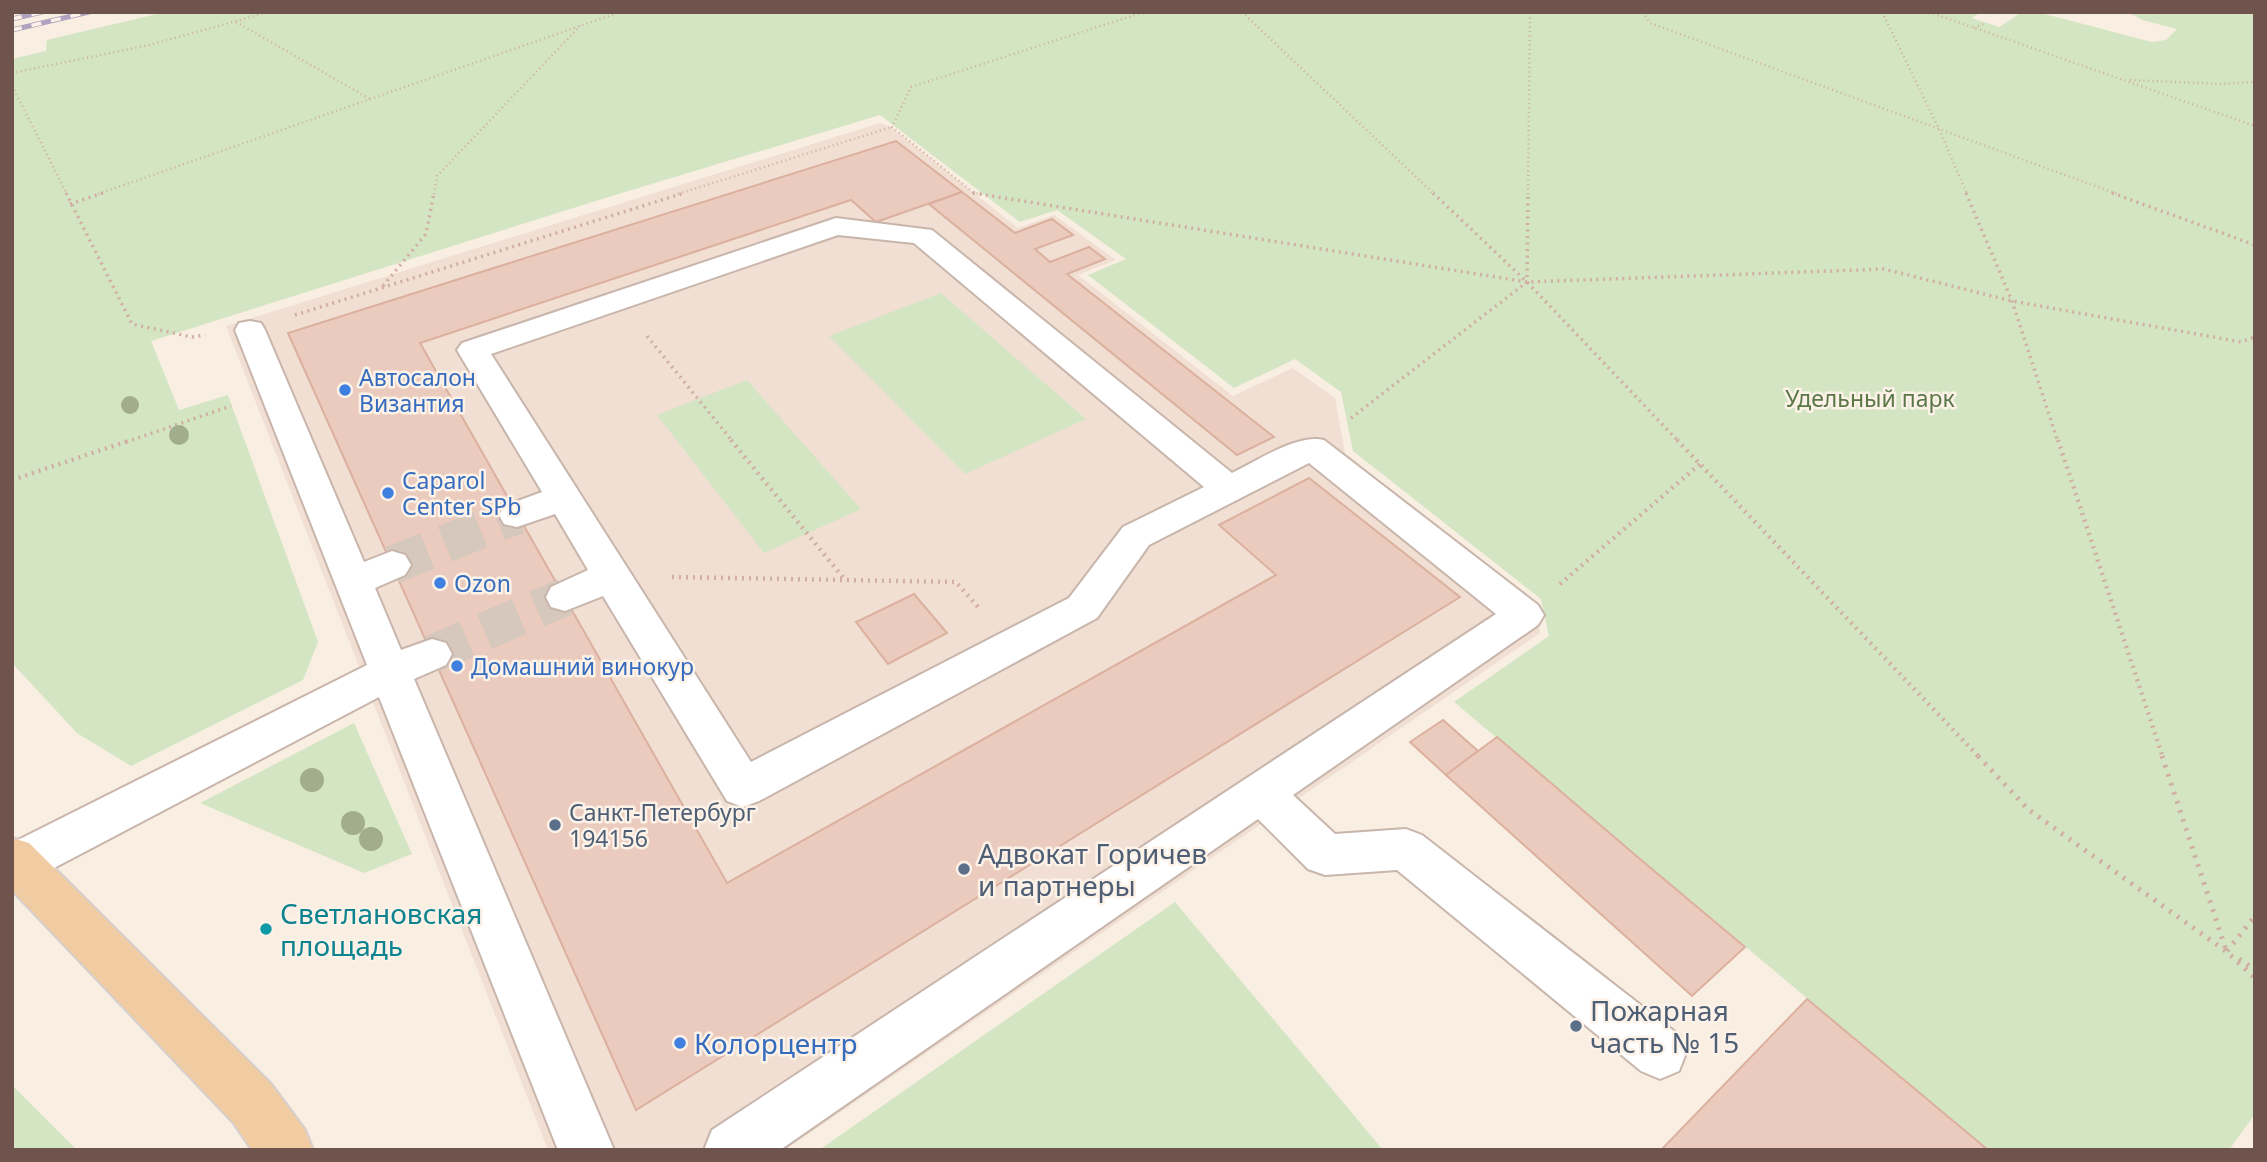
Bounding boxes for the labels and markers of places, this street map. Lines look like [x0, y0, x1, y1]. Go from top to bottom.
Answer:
place label: Автосалон Византия [359, 361, 476, 419]
marker: Автосалон Византия [337, 382, 353, 398]
place label: Caparol Сenter SPb [402, 464, 521, 522]
marker: Caparol Сenter SPb [380, 485, 396, 501]
place label: Ozon [454, 567, 511, 599]
marker: Ozon [432, 575, 448, 591]
place label: Домашний винокур [471, 650, 694, 682]
marker: Домашний винокур [449, 658, 465, 674]
place label: Санкт-Петербург 194156 [569, 796, 756, 854]
marker: Санкт-Петербург 194156 [547, 817, 563, 833]
place label: Адвокат Горичев и партнеры [978, 834, 1207, 904]
marker: Адвокат Горичев и партнеры [956, 861, 972, 877]
place label: Светлановская площадь [280, 894, 483, 964]
marker: Светлановская площадь [258, 921, 274, 937]
place label: Пожарная часть № 15 [1590, 991, 1739, 1061]
marker: Пожарная часть № 15 [1568, 1018, 1584, 1034]
place label: Колорцентр [694, 1024, 857, 1062]
marker: Колорцентр [672, 1035, 688, 1051]

